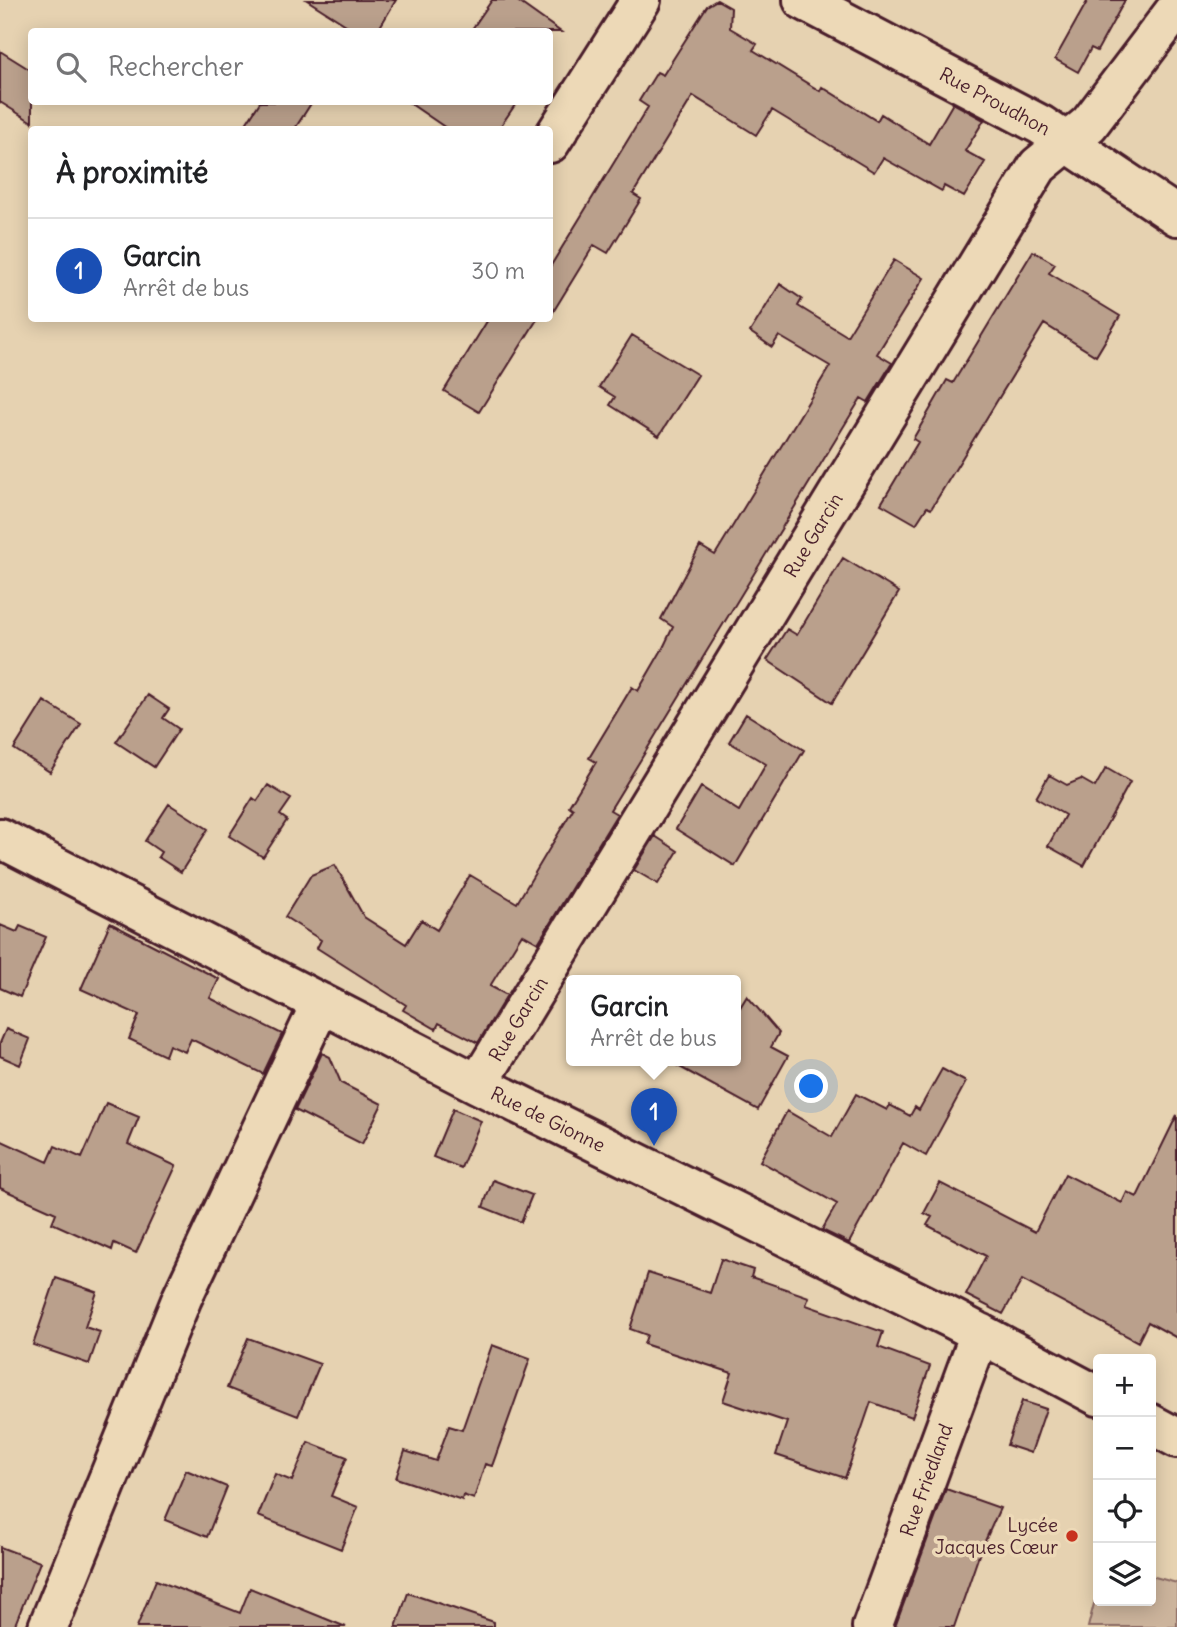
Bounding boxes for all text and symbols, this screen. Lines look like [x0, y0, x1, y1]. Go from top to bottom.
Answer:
search box [28, 28, 553, 105]
icon: search [52, 48, 90, 86]
text: Rechercher [108, 50, 244, 83]
street label: Rue Proudhon [935, 62, 1055, 140]
text: À proximité [56, 153, 208, 191]
text: Garcin [123, 240, 201, 273]
text: 1 [74, 256, 84, 285]
text: 30 m [471, 256, 525, 285]
text: Arrêt de bus [123, 273, 249, 302]
street label: Rue Garcin [778, 488, 848, 582]
street label: Rue Garcin [483, 972, 553, 1066]
popup [566, 975, 741, 1066]
text: Garcin [590, 990, 668, 1023]
text: Arrêt de bus [590, 1023, 717, 1052]
your location [794, 1069, 828, 1103]
street label: Rue de Gionne [487, 1081, 609, 1157]
pin: 1 [631, 1088, 677, 1146]
map controls [1093, 1354, 1156, 1606]
button: + [1093, 1354, 1156, 1417]
button: − [1093, 1417, 1156, 1480]
street label: Rue Friedland [894, 1420, 958, 1540]
button: locate [1093, 1480, 1156, 1543]
place label: Lycée Jacques Cœur [935, 1513, 1058, 1559]
marker: Lycée Jacques Cœur [1064, 1528, 1080, 1544]
button: layers [1093, 1543, 1156, 1606]

